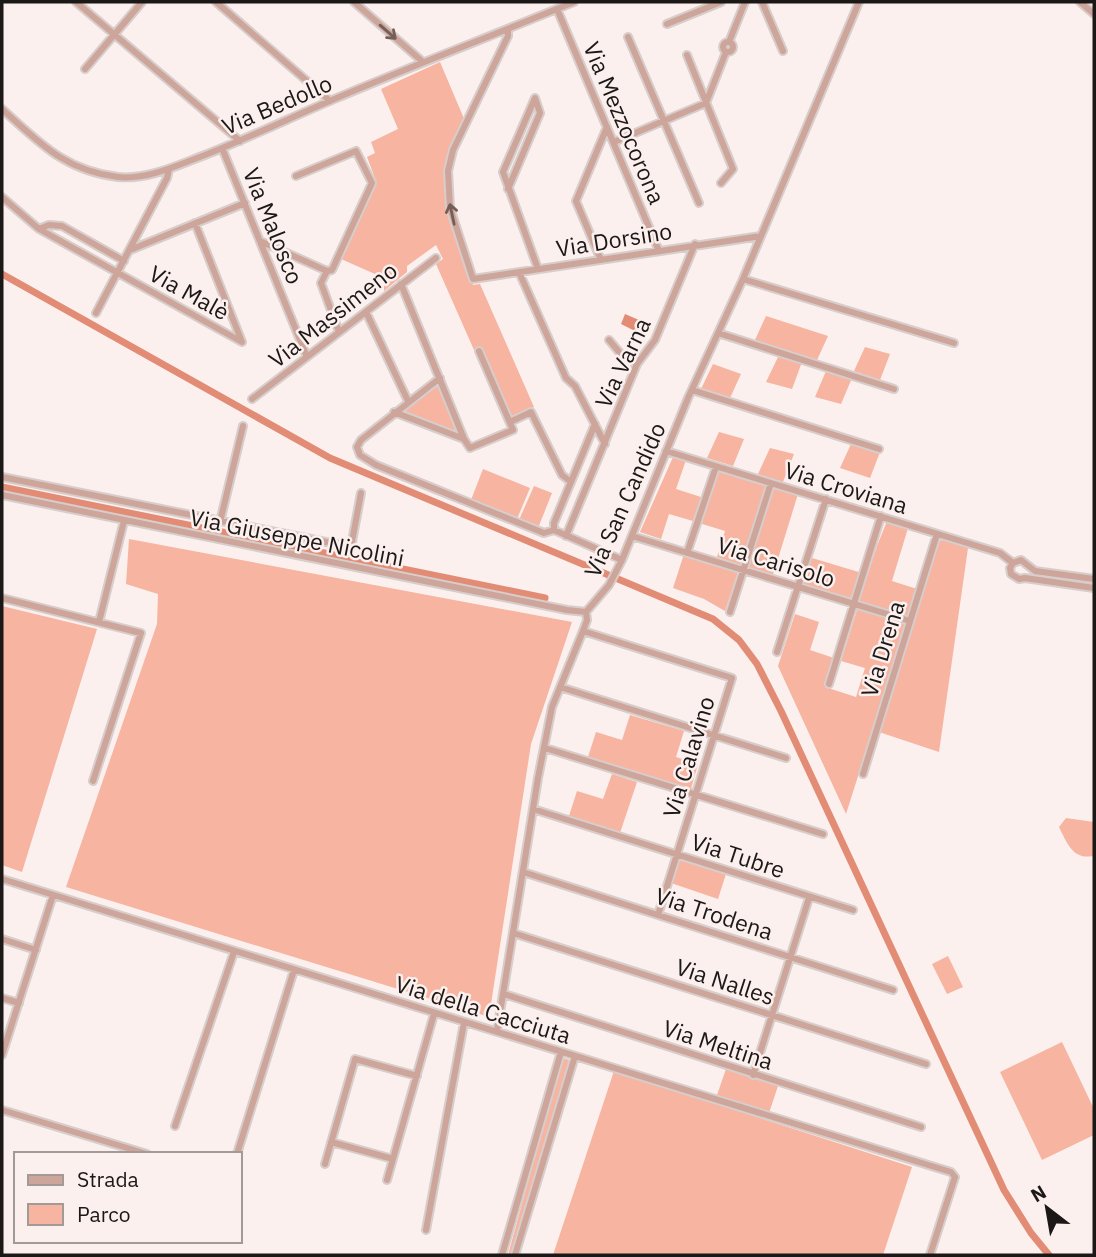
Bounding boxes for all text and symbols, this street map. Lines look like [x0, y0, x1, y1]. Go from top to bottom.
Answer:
one-way arrow [379, 24, 397, 40]
street label: Via Mezzocorona [577, 37, 673, 208]
street label: Via Bedollo [217, 67, 336, 141]
street label: Via Malosco [237, 163, 311, 288]
one-way arrow [444, 203, 458, 226]
street label: Via Dorsino [554, 215, 674, 263]
street label: Via Massimeno [262, 255, 403, 374]
street label: Via Malè [144, 258, 235, 326]
street label: Via Varna [587, 312, 657, 413]
street label: Via San Candido [577, 417, 672, 582]
street label: Via Croviana [781, 454, 912, 520]
street label: Via Giuseppe Nicolini [187, 501, 407, 573]
street label: Via Carisolo [714, 529, 839, 593]
street label: Via Drena [853, 597, 911, 701]
street label: Via Calavino [655, 692, 721, 821]
street label: Via Tubre [688, 826, 789, 884]
street label: Via Trodena [652, 880, 777, 946]
street label: Via Nalles [672, 951, 779, 1011]
street label: Via della Cacciuta [392, 968, 575, 1050]
street label: Via Meltina [659, 1012, 777, 1076]
legend [14, 1152, 242, 1243]
text: Strada [77, 1165, 139, 1193]
north arrow [1012, 1173, 1082, 1243]
text: N [1026, 1180, 1050, 1207]
text: Parco [77, 1200, 131, 1228]

